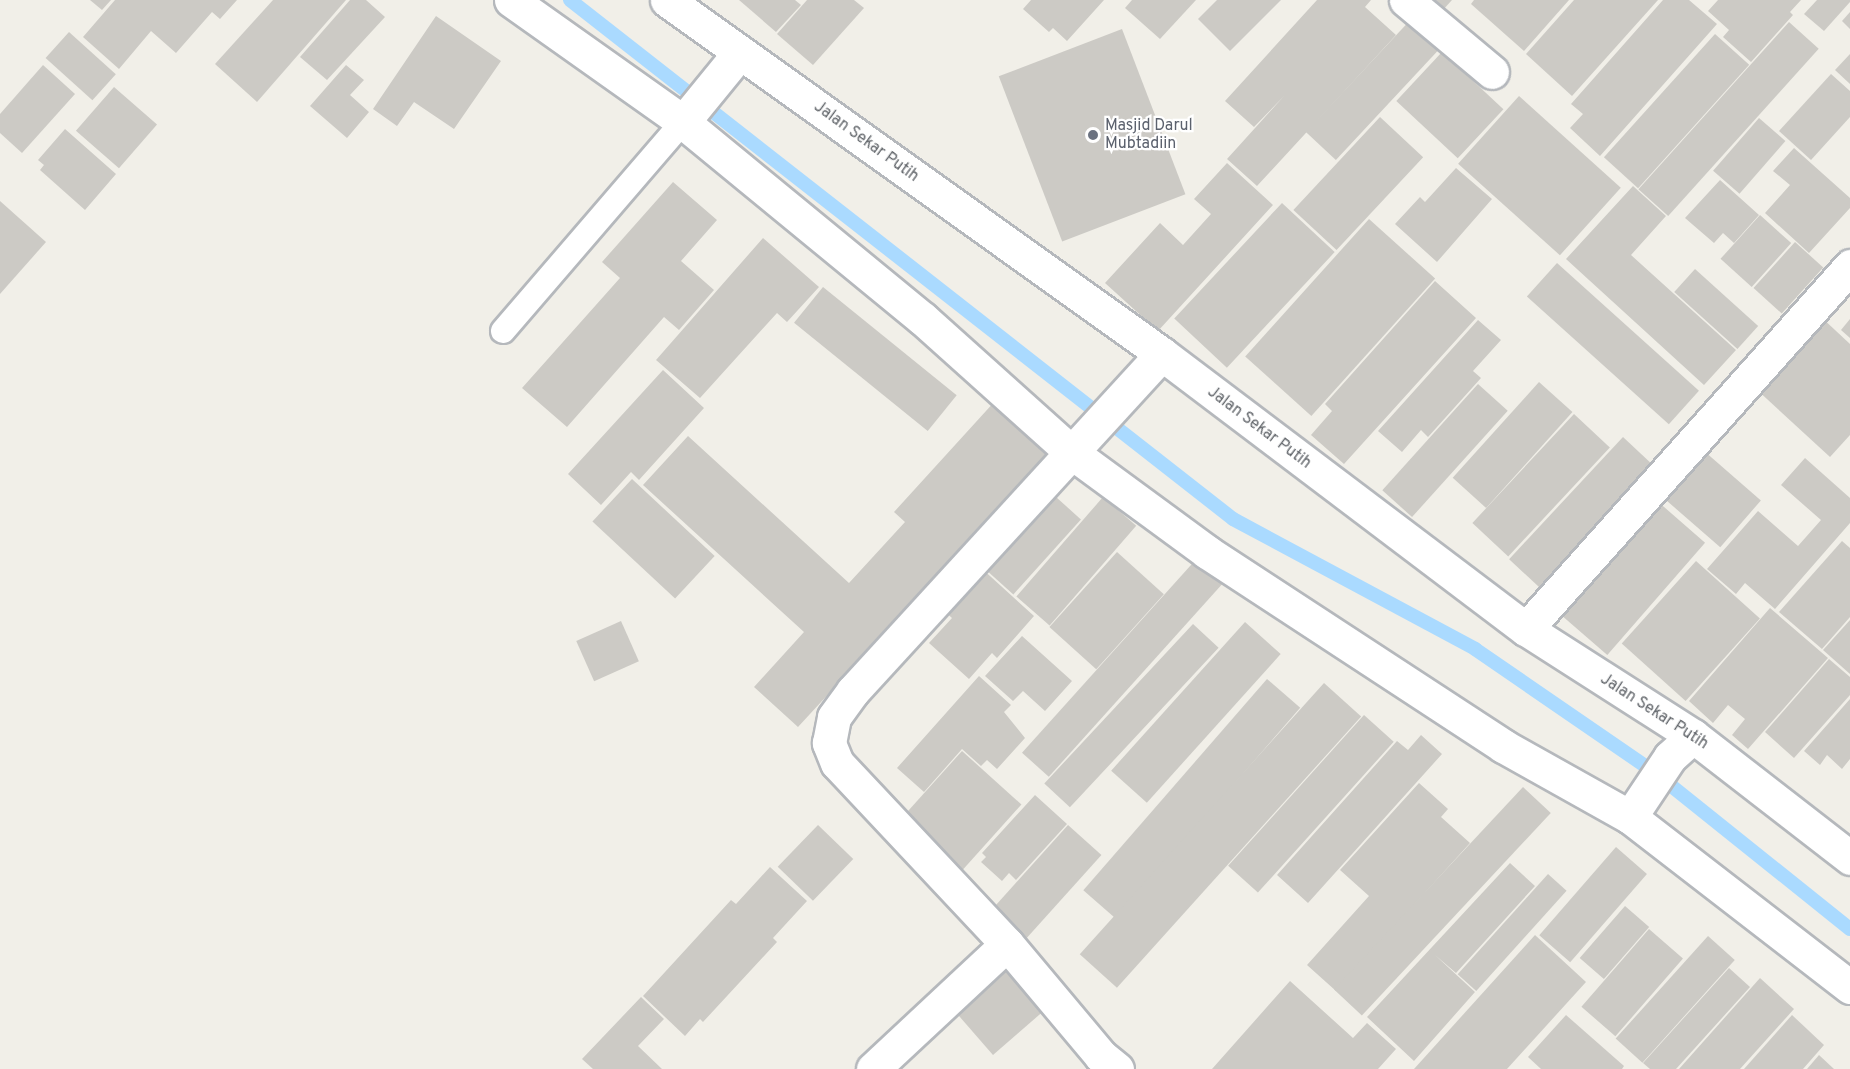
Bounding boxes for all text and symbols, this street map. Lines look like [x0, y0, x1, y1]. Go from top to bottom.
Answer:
street label: Jalan Sekar Putih [810, 97, 922, 187]
place label: Masjid Darul Mubtadiin [1105, 116, 1193, 154]
marker: Masjid Darul Mubtadiin [1086, 128, 1100, 142]
street label: Jalan Sekar Putih [1203, 383, 1315, 473]
street label: Jalan Sekar Putih [1596, 670, 1712, 754]

